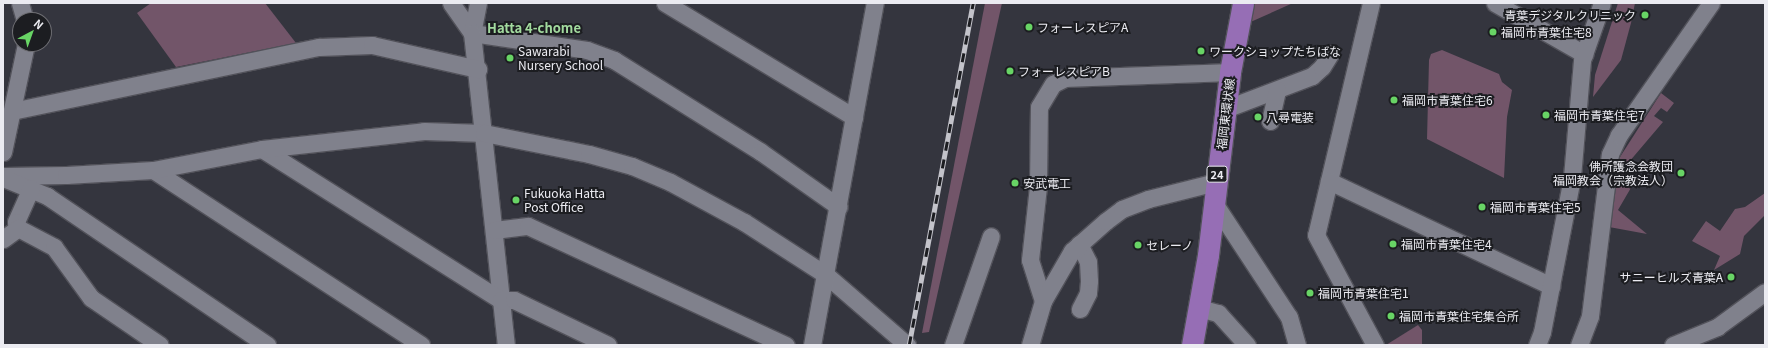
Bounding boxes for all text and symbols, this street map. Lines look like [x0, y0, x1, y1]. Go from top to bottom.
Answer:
place label: 青葉デジタルクリニック [1504, 8, 1636, 22]
marker: 青葉デジタルクリニック [1639, 9, 1651, 21]
north arrow [12, 12, 52, 52]
text: N [31, 15, 48, 32]
district label: Hatta 4-chome [487, 20, 581, 36]
place label: フォーレスピアA [1037, 20, 1128, 34]
marker: フォーレスピアA [1024, 22, 1034, 32]
place label: 福岡市青葉住宅8 [1501, 25, 1592, 39]
marker: 福岡市青葉住宅8 [1488, 27, 1498, 37]
place label: Sawarabi Nursery School [518, 44, 603, 72]
place label: ワークショップたちばな [1209, 44, 1341, 58]
marker: ワークショップたちばな [1196, 46, 1206, 56]
marker: Sawarabi Nursery School [505, 53, 515, 63]
place label: フォーレスピアB [1018, 64, 1110, 78]
marker: フォーレスピアB [1005, 66, 1015, 76]
street label: 福岡東環状線 [1213, 77, 1237, 151]
place label: 福岡市青葉住宅6 [1402, 93, 1493, 107]
marker: 福岡市青葉住宅6 [1389, 95, 1399, 105]
place label: 福岡市青葉住宅7 [1554, 108, 1645, 122]
place label: 八尋電装 [1266, 110, 1314, 124]
marker: 福岡市青葉住宅7 [1541, 110, 1551, 120]
marker: 八尋電装 [1253, 112, 1263, 122]
place label: 佛所護念会教団 福岡教会（宗教法人） [1553, 159, 1673, 187]
road number: 24 [1206, 165, 1228, 183]
marker: 佛所護念会教団 福岡教会（宗教法人） [1676, 168, 1686, 178]
place label: 安武電工 [1023, 176, 1071, 190]
marker: 安武電工 [1010, 178, 1020, 188]
place label: Fukuoka Hatta Post Office [524, 186, 605, 214]
marker: Fukuoka Hatta Post Office [511, 195, 521, 205]
place label: 福岡市青葉住宅5 [1490, 200, 1581, 214]
marker: 福岡市青葉住宅5 [1477, 202, 1487, 212]
place label: 福岡市青葉住宅4 [1401, 237, 1492, 251]
place label: セレーノ [1146, 238, 1194, 252]
marker: 福岡市青葉住宅4 [1388, 239, 1398, 249]
marker: セレーノ [1133, 240, 1143, 250]
place label: サニーヒルズ青葉A [1620, 270, 1723, 284]
marker: サニーヒルズ青葉A [1726, 272, 1736, 282]
place label: 福岡市青葉住宅1 [1318, 286, 1409, 300]
marker: 福岡市青葉住宅1 [1305, 288, 1315, 298]
place label: 福岡市青葉住宅集合所 [1399, 309, 1519, 323]
marker: 福岡市青葉住宅集合所 [1386, 311, 1396, 321]

